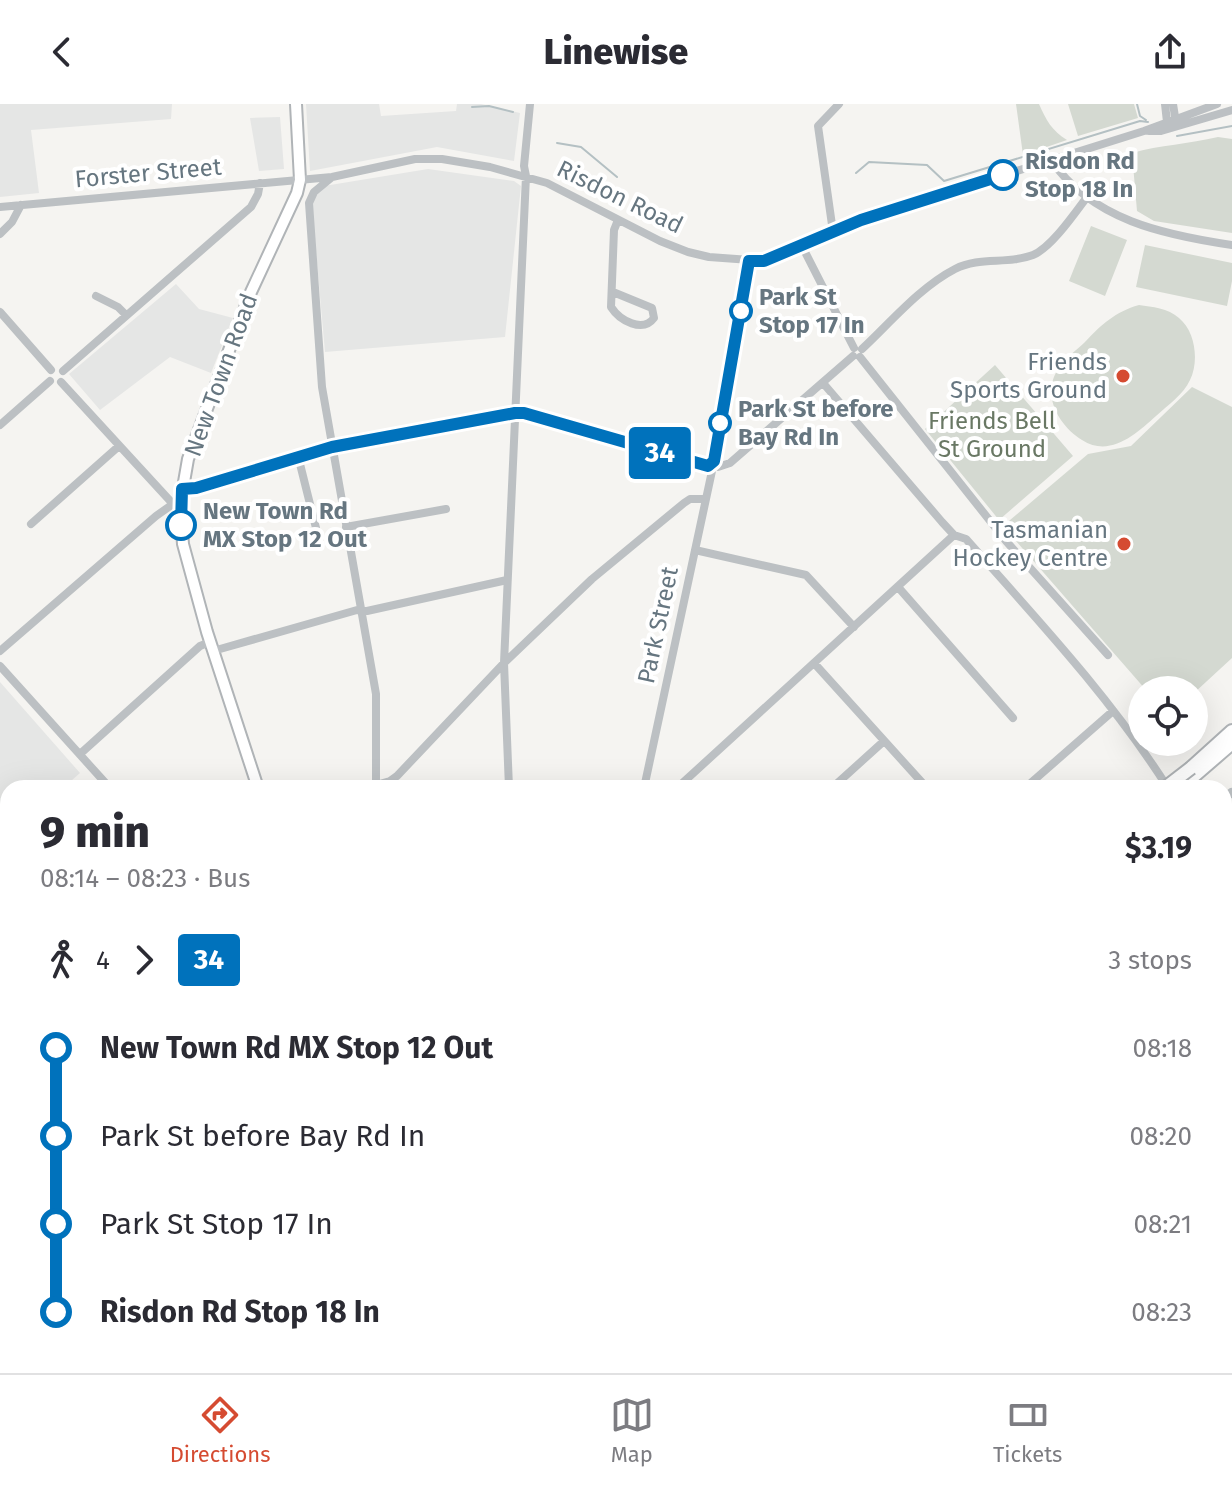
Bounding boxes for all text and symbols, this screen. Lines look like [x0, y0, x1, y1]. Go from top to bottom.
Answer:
icon: back [40, 30, 84, 74]
text: Linewise [544, 30, 688, 74]
icon: share [1148, 30, 1192, 74]
place label: Risdon Rd Stop 18 In [1025, 147, 1135, 203]
street label: Forster Street [73, 153, 223, 193]
street label: Risdon Road [552, 154, 688, 240]
marker: Risdon Rd Stop 18 In [988, 160, 1018, 190]
place label: Park St Stop 17 In [759, 283, 865, 339]
street label: New Town Road [179, 290, 263, 460]
marker: Park St Stop 17 In [730, 300, 752, 322]
place label: Friends Sports Ground [950, 348, 1107, 404]
marker: Friends Sports Ground [1114, 367, 1132, 385]
place label: Park St before Bay Rd In [738, 395, 894, 451]
park label: Friends Bell St Ground [928, 407, 1056, 463]
marker: Park St before Bay Rd In [709, 412, 731, 434]
line badge: 34 [624, 427, 696, 479]
text: 34 [645, 436, 675, 469]
place label: New Town Rd MX Stop 12 Out [203, 497, 368, 553]
marker: New Town Rd MX Stop 12 Out [166, 510, 196, 540]
place label: Tasmanian Hockey Centre [953, 516, 1108, 572]
marker: Tasmanian Hockey Centre [1115, 535, 1133, 553]
street label: Park Street [632, 564, 684, 686]
map controls [1128, 676, 1208, 756]
button: locate [1128, 676, 1208, 756]
text: 9 min [40, 806, 150, 859]
text: $3.19 [1125, 830, 1192, 866]
text: 08:14 – 08:23 · Bus [40, 863, 250, 894]
icon: walk [40, 938, 84, 982]
icon: forward [122, 938, 166, 982]
text: 34 [194, 943, 224, 976]
text: 4 [96, 945, 110, 976]
text: 3 stops [1108, 945, 1192, 976]
text: New Town Rd MX Stop 12 Out [100, 1030, 493, 1066]
text: 08:18 [1132, 1033, 1192, 1064]
text: Park St before Bay Rd In [100, 1118, 425, 1154]
text: 08:20 [1130, 1121, 1192, 1152]
text: Park St Stop 17 In [100, 1206, 333, 1242]
text: 08:21 [1133, 1209, 1192, 1240]
text: Risdon Rd Stop 18 In [100, 1294, 380, 1330]
text: 08:23 [1131, 1297, 1192, 1328]
tab: Directions [170, 1393, 271, 1468]
tab: Map [610, 1393, 654, 1468]
tab: Tickets [993, 1393, 1062, 1468]

